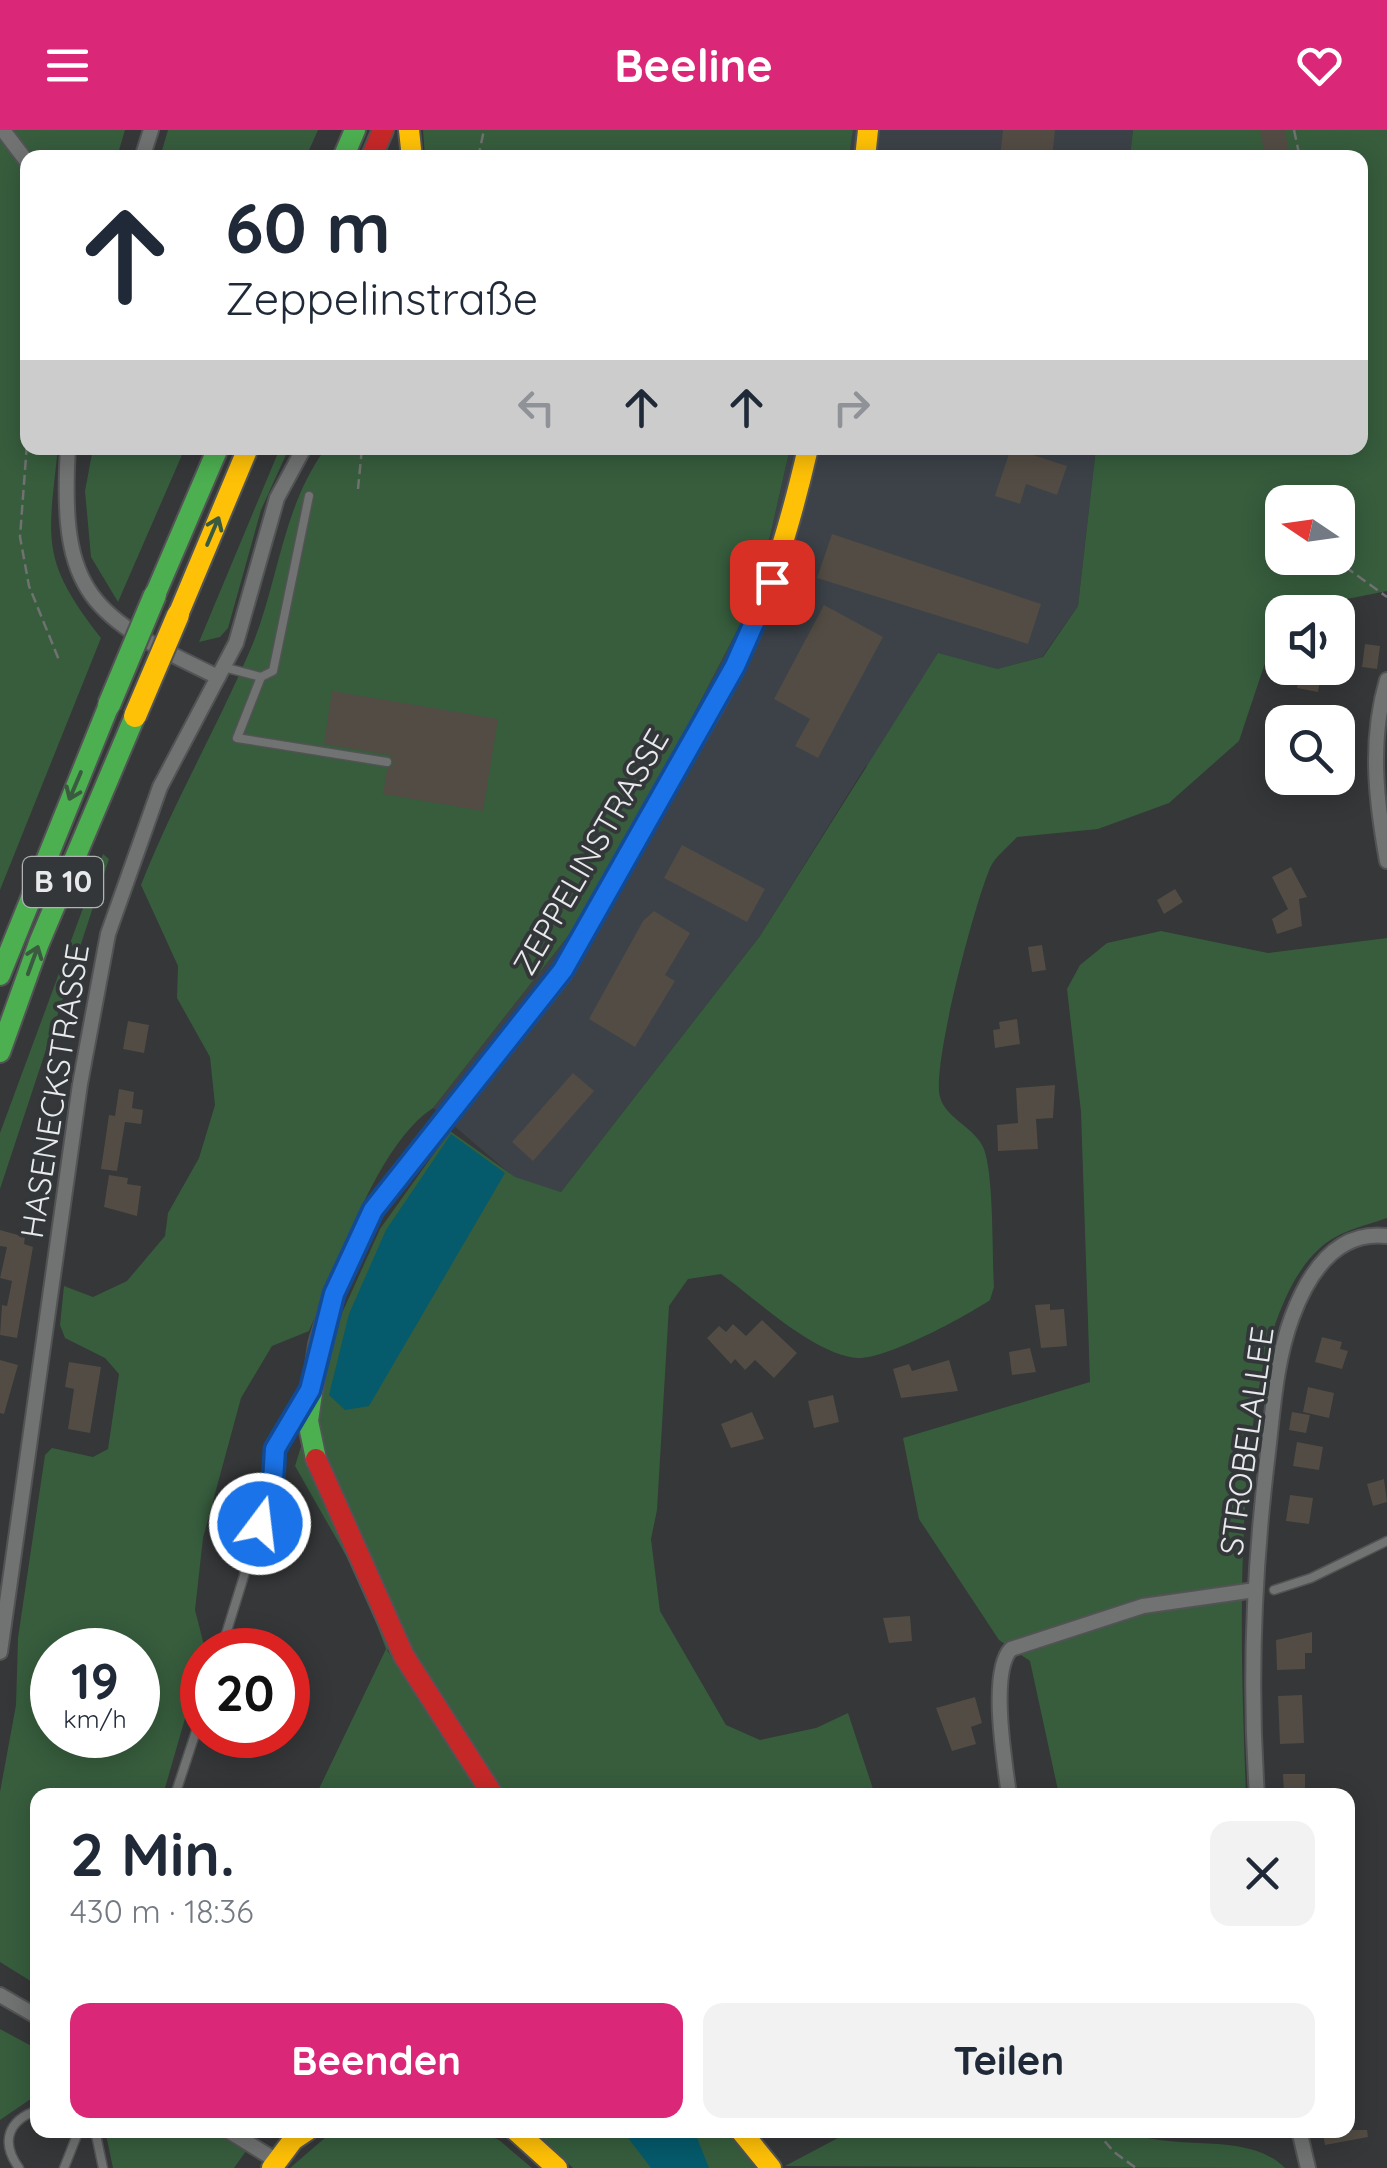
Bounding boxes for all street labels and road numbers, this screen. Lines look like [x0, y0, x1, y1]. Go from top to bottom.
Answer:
street label: ZEPPELINSTRASSE [504, 722, 677, 981]
road number: B 10 [23, 857, 103, 907]
street label: HASENECKSTRASSE [11, 941, 97, 1241]
street label: STROBELALLEE [1210, 1324, 1282, 1558]

